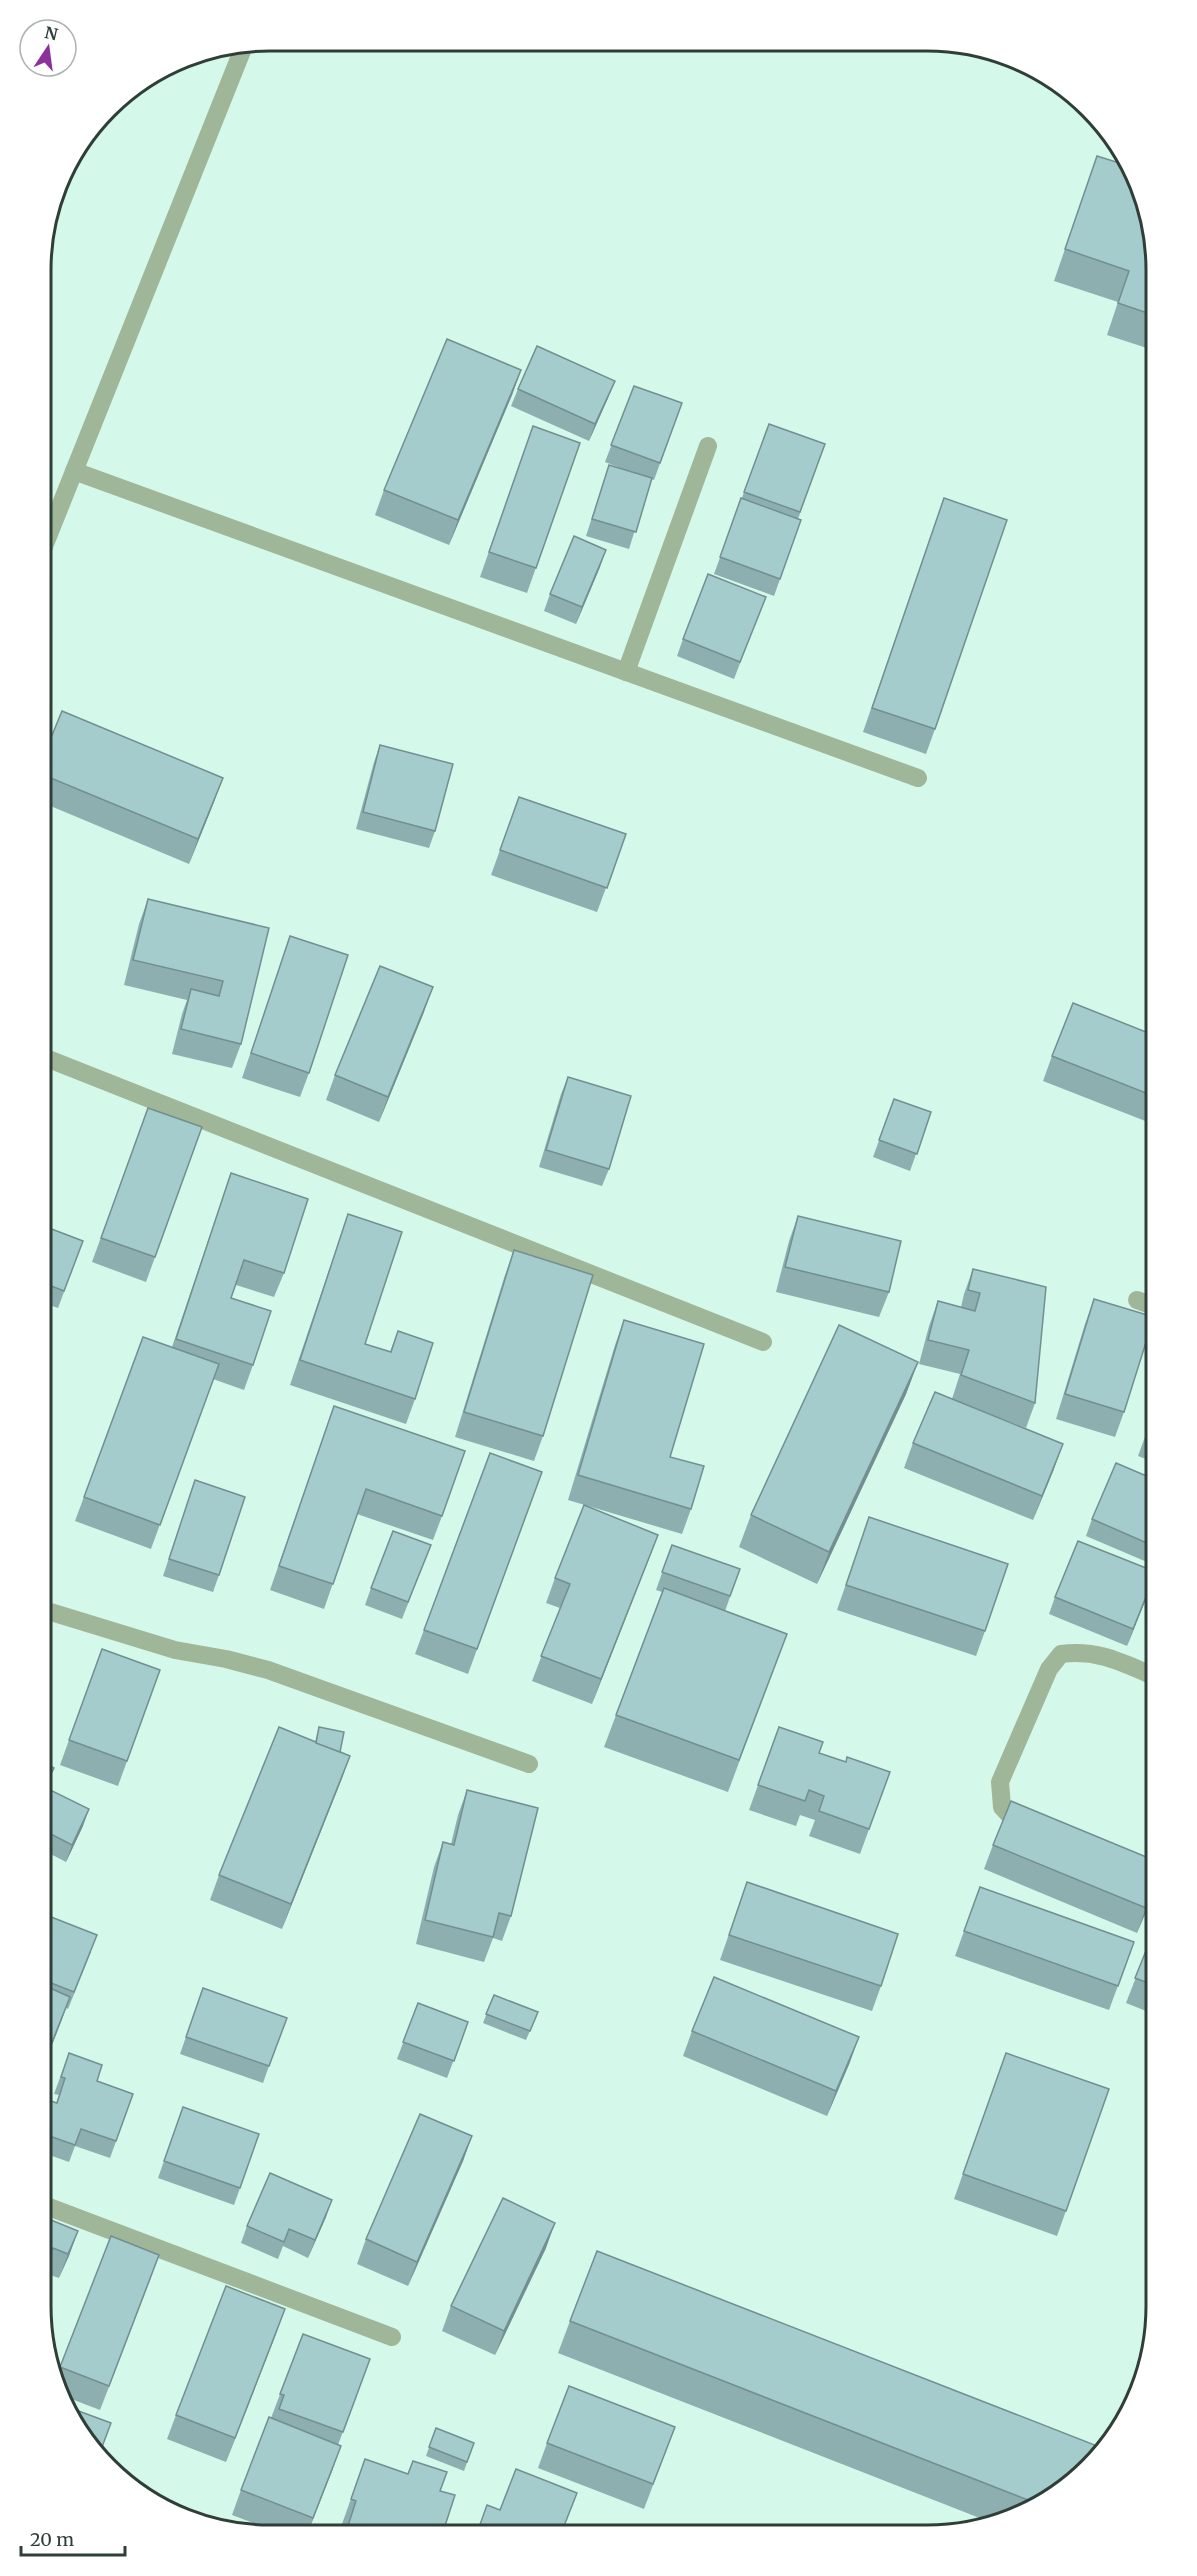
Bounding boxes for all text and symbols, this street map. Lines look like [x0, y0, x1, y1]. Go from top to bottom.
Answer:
north arrow [18, 18, 78, 78]
text: N [43, 22, 60, 45]
scale bar [21, 2519, 124, 2557]
text: 20 m [30, 2528, 74, 2551]

